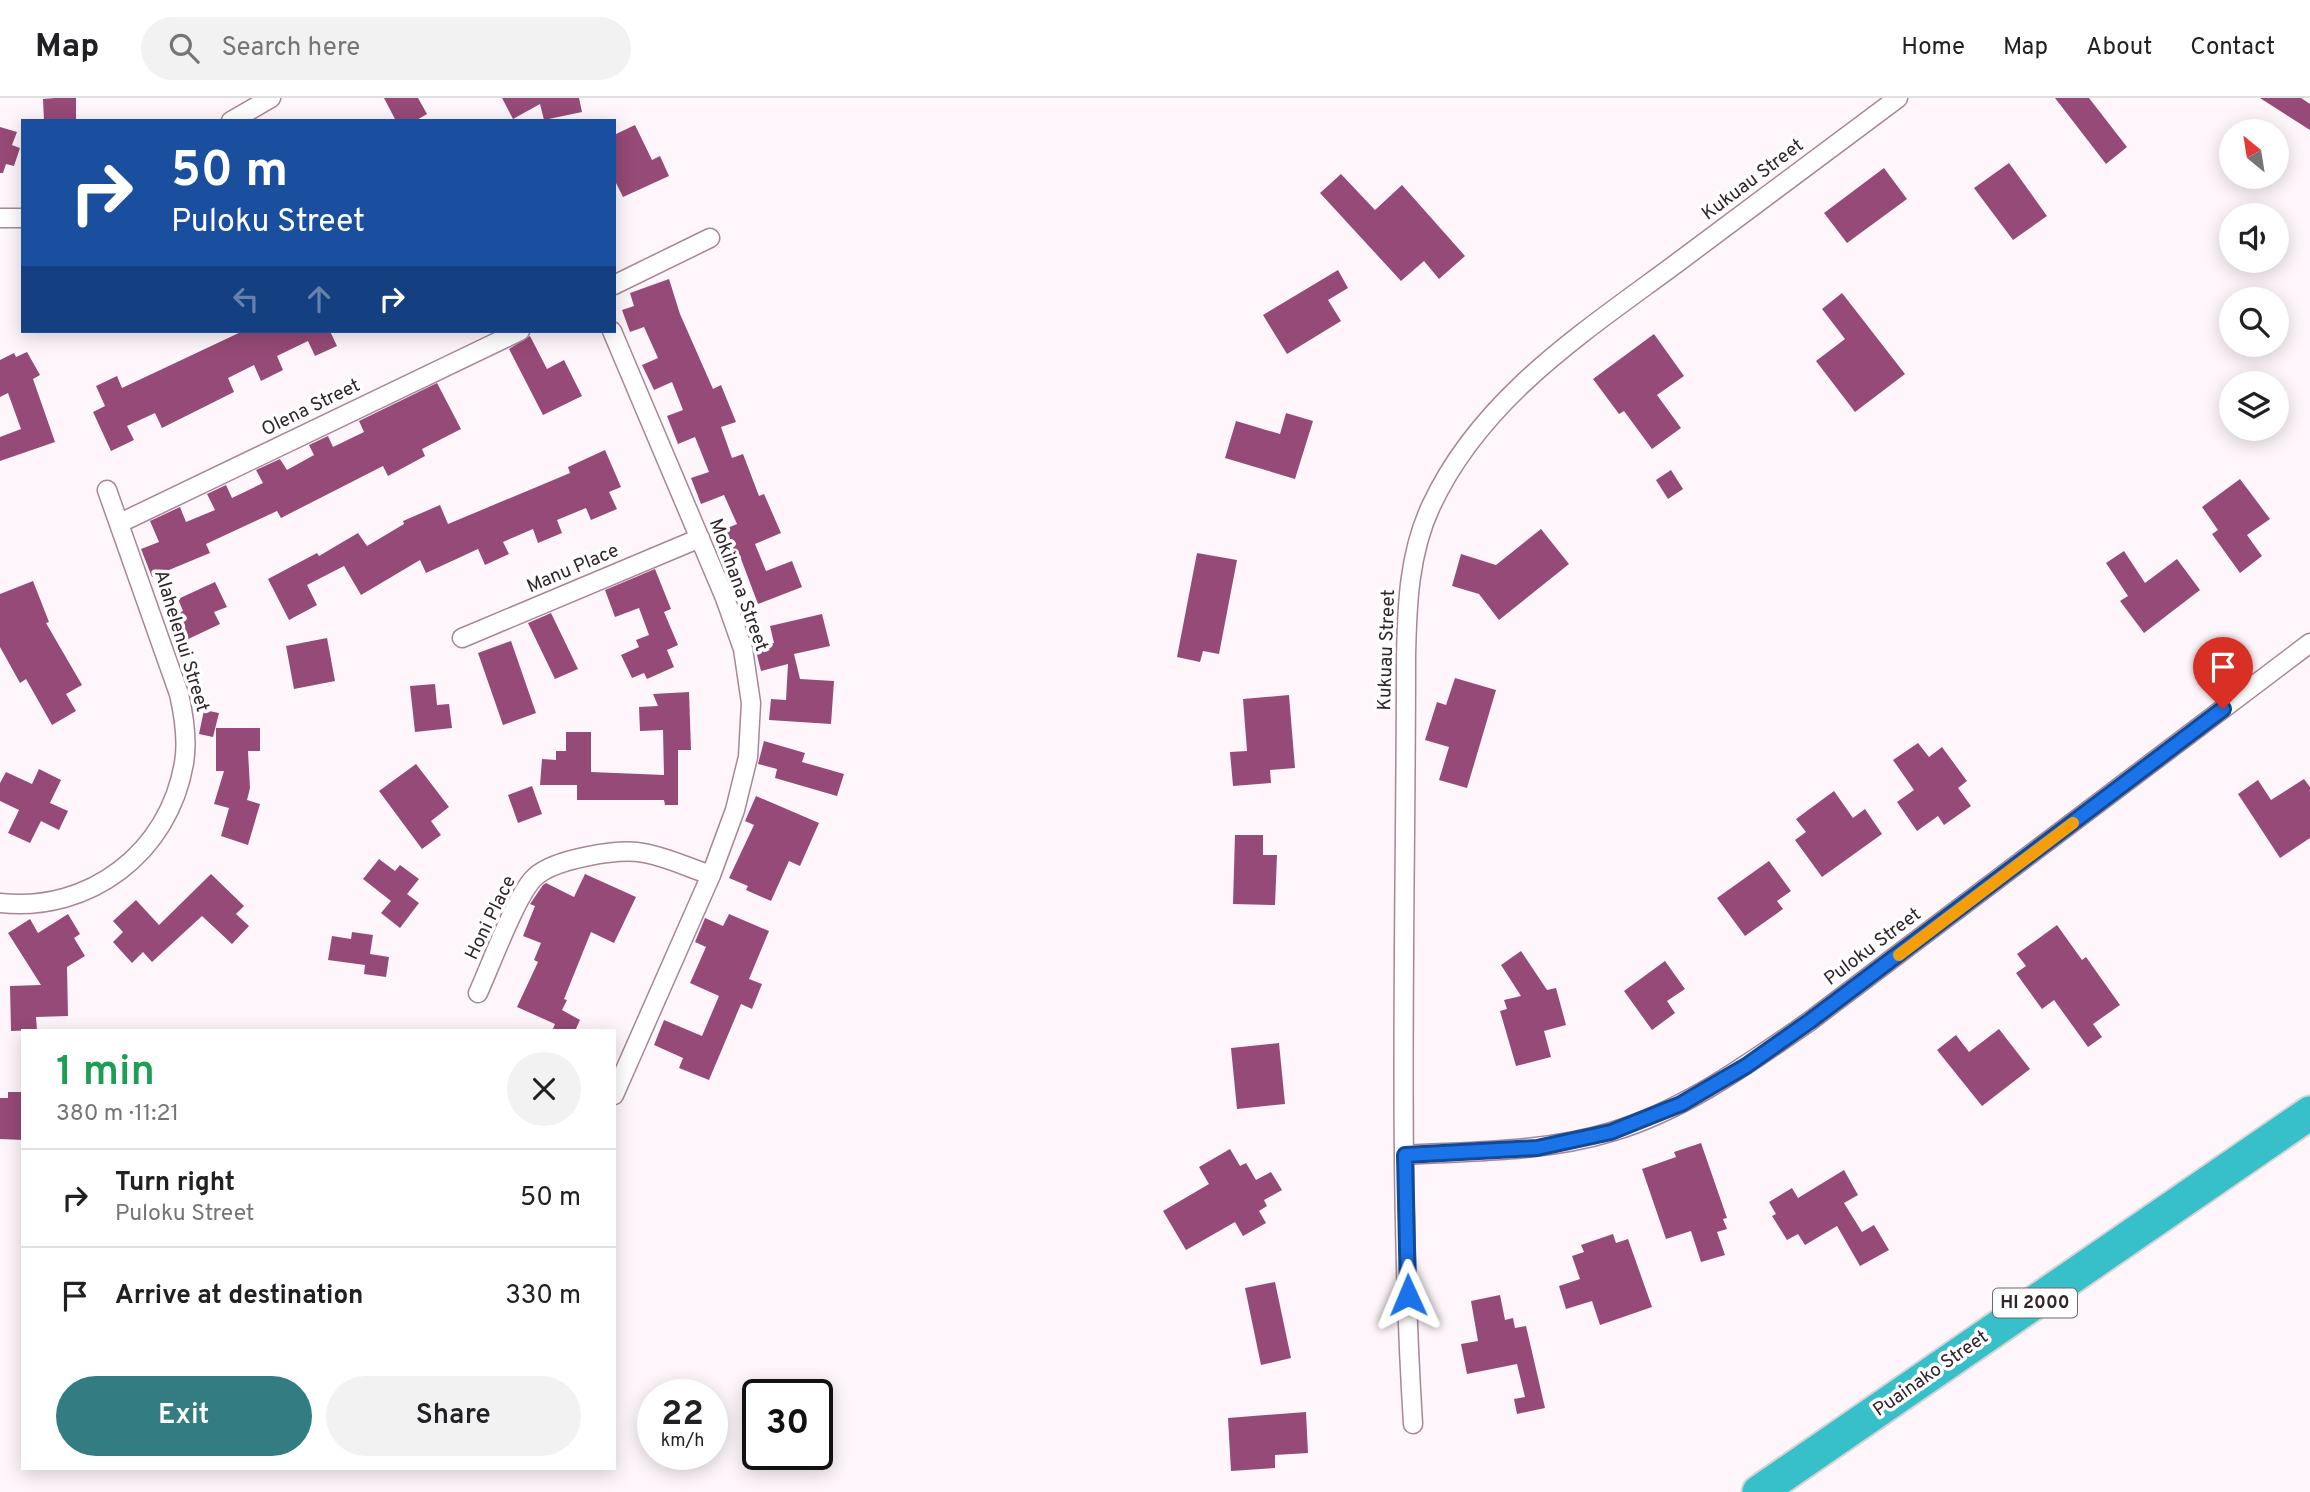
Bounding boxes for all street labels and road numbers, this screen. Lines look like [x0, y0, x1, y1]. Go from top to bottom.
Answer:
street label: Kukuau Street [1697, 134, 1809, 226]
street label: Olena Street [258, 374, 364, 442]
street label: Mokihana Street [703, 515, 773, 655]
street label: Manu Place [523, 539, 623, 599]
street label: Alahelenui Street [148, 567, 214, 715]
street label: Kukuau Street [1373, 589, 1401, 711]
street label: Honi Place [460, 872, 522, 964]
street label: Puloku Street [1820, 903, 1926, 991]
road number: HI 2000 [1993, 1288, 2077, 1318]
street label: Puainako Street [1869, 1325, 1993, 1423]

